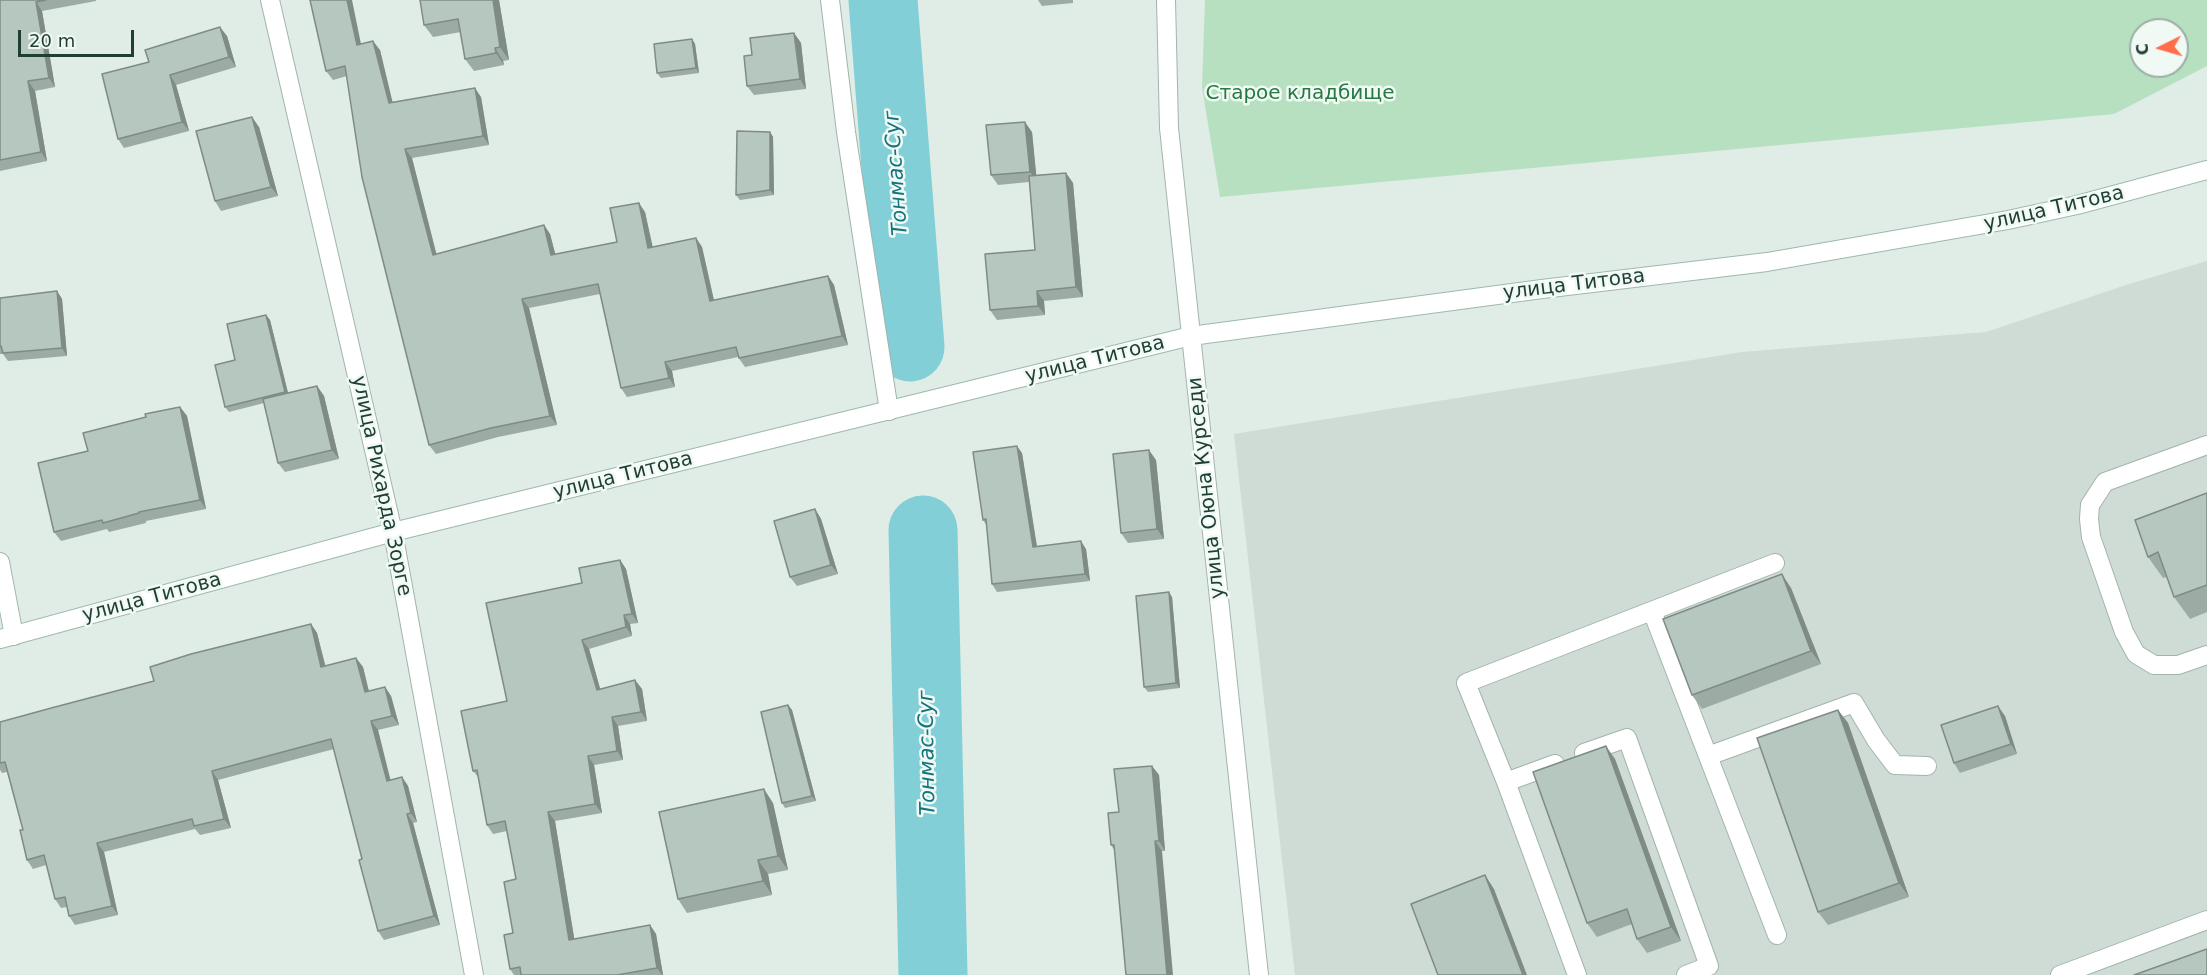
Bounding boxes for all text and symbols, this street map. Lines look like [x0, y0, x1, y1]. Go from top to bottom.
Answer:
scale bar [21, 18, 136, 56]
north arrow [2129, 18, 2189, 78]
text: 20 m [29, 30, 75, 51]
text: С [2133, 43, 2153, 56]
park label: Старое кладбище [1206, 82, 1394, 106]
water label: Тонмас-Суг [880, 110, 914, 236]
street label: улица Титова [1982, 181, 2126, 237]
street label: улица Титова [1502, 264, 1646, 306]
street label: улица Титова [1023, 331, 1167, 389]
street label: улица Рихарда Зорге [346, 374, 416, 598]
street label: улица Оюна Курседи [1183, 376, 1231, 600]
street label: улица Титова [551, 447, 695, 505]
street label: улица Титова [80, 568, 224, 628]
water label: Тонмас-Суг [914, 690, 942, 816]

